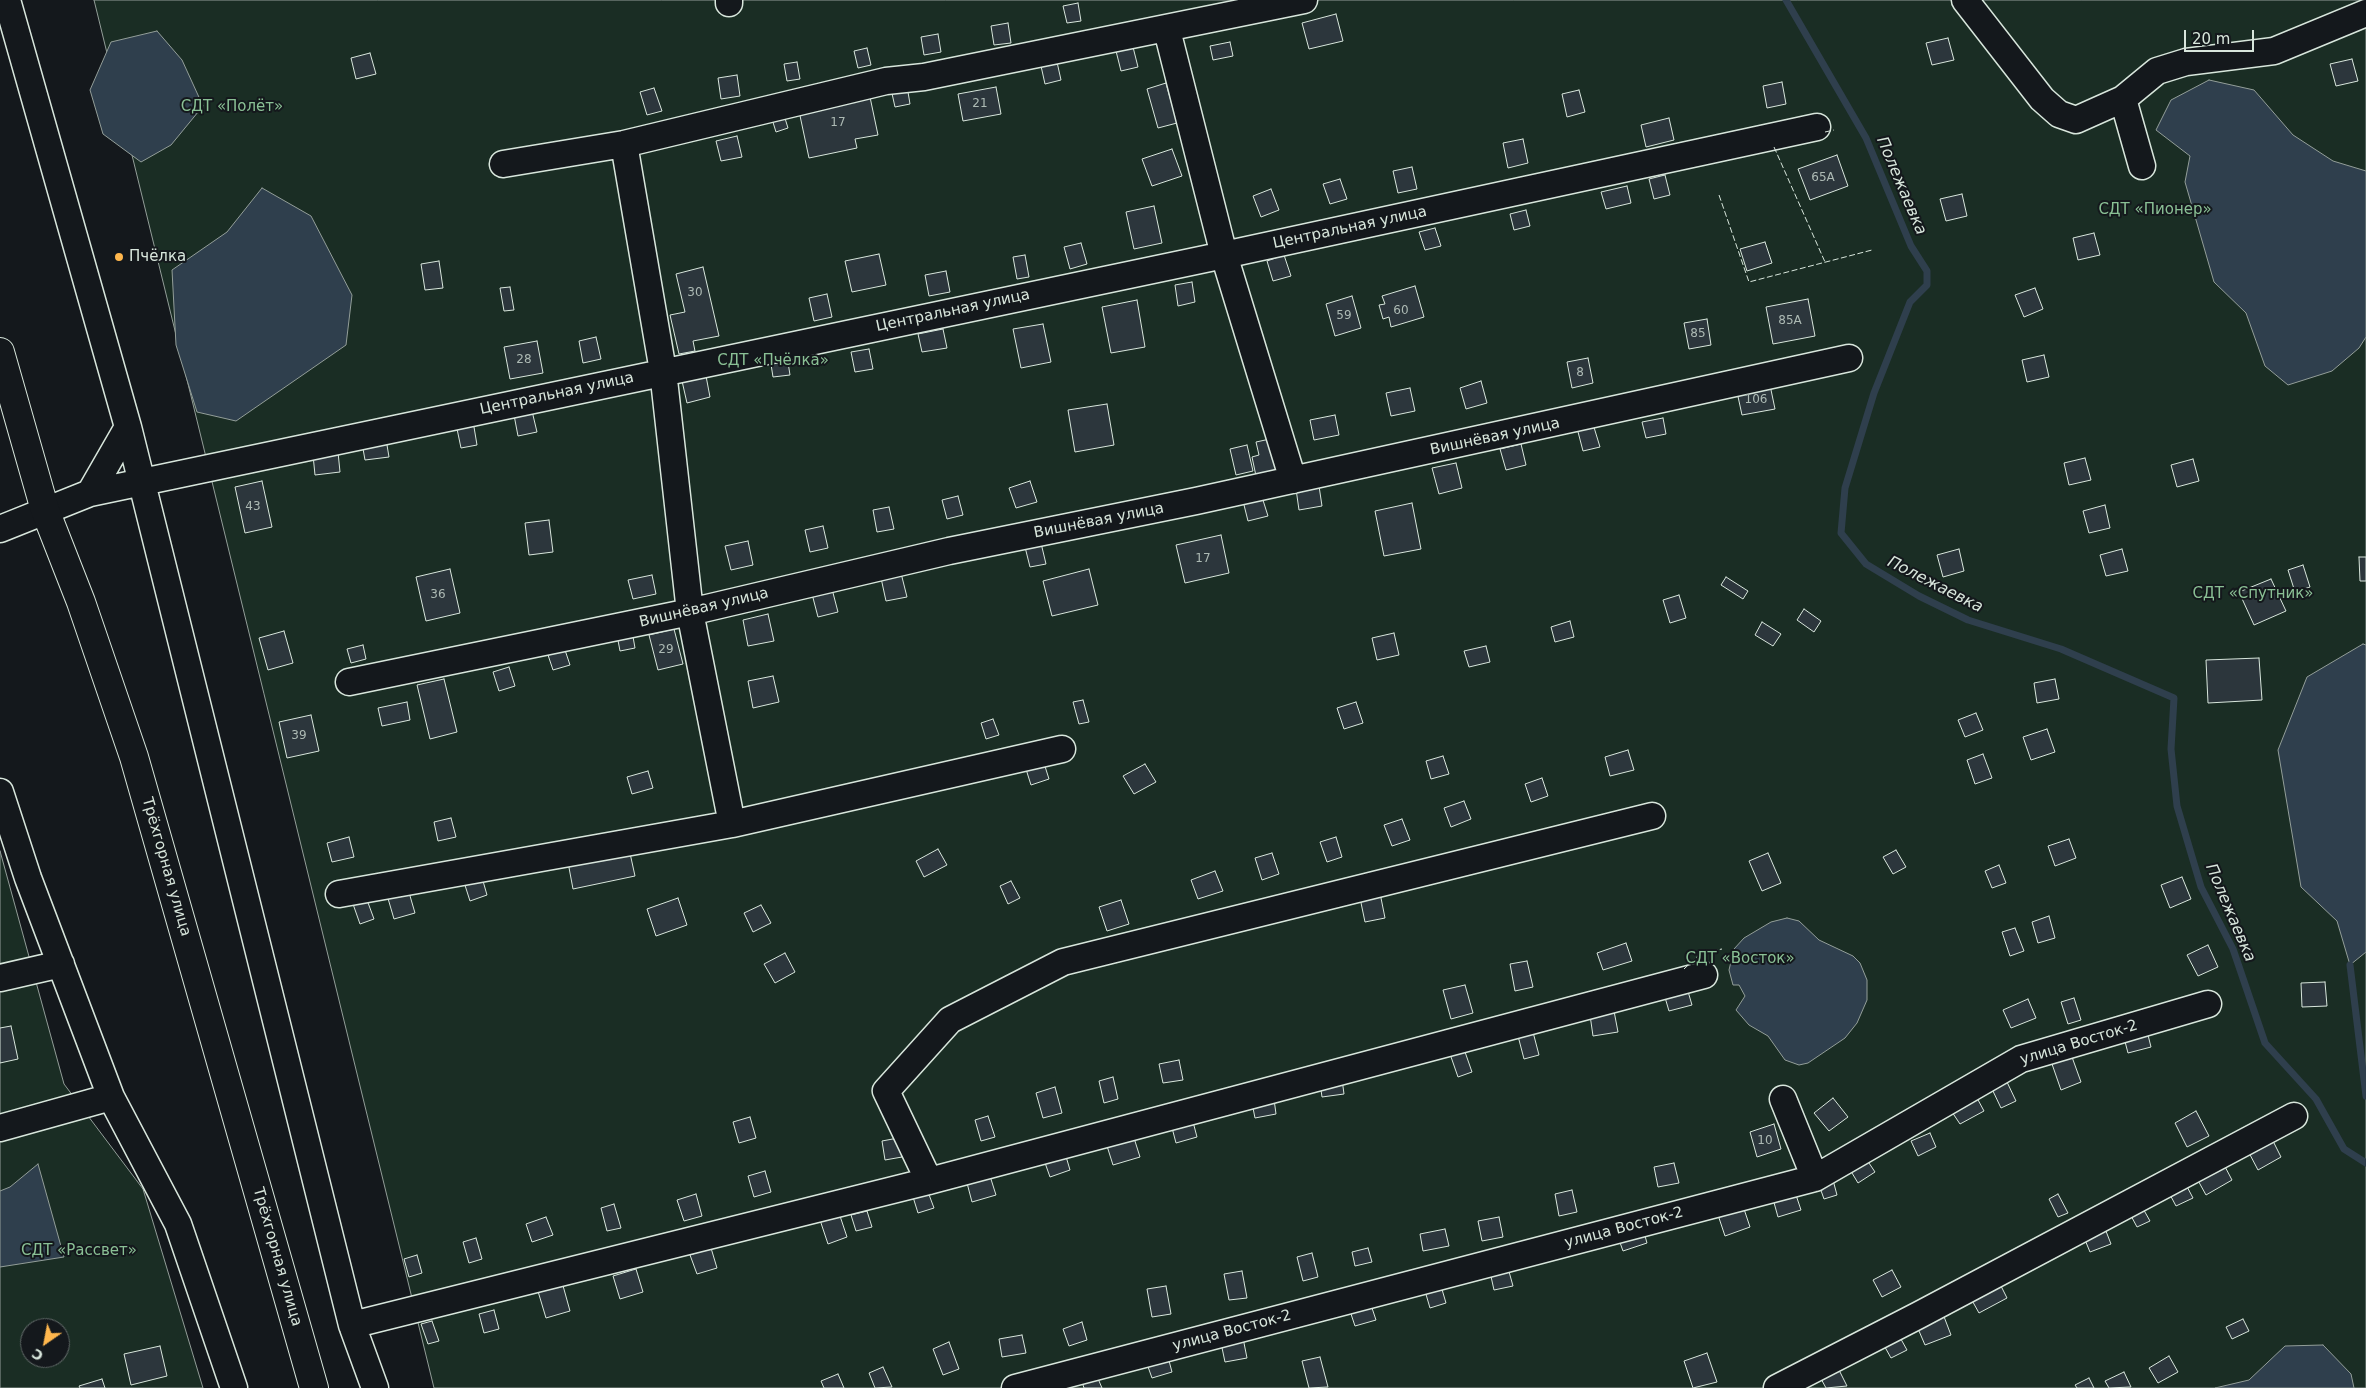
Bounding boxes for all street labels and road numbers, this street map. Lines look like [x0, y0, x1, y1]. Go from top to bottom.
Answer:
street label: Центральная улица [1271, 203, 1429, 253]
street label: Центральная улица [874, 286, 1032, 336]
street label: Центральная улица [478, 369, 636, 419]
street label: Вишнёвая улица [1428, 414, 1562, 460]
street label: Вишнёвая улица [1032, 500, 1166, 542]
street label: Вишнёвая улица [638, 584, 770, 632]
street label: Трёхгорная улица [138, 795, 194, 939]
street label: улица Восток-2 [2018, 1017, 2140, 1069]
street label: Трёхгорная улица [249, 1185, 305, 1329]
street label: улица Восток-2 [1563, 1204, 1685, 1252]
street label: улица Восток-2 [1171, 1307, 1293, 1355]

